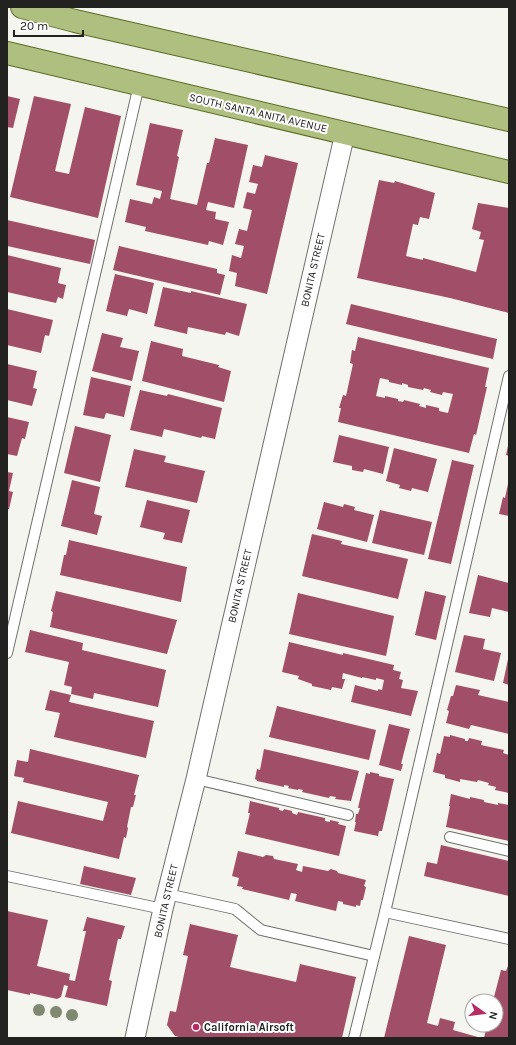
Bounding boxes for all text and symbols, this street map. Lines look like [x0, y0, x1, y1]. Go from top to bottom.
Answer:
scale bar [14, 12, 83, 38]
text: 20 m [20, 19, 48, 33]
street label: SOUTH SANTA ANITA AVENUE [188, 91, 328, 135]
street label: BONITA STREET [298, 231, 328, 308]
street label: BONITA STREET [225, 547, 255, 624]
street label: BONITA STREET [151, 862, 181, 939]
north arrow [464, 993, 504, 1033]
text: N [486, 1010, 500, 1021]
place label: California Airsoft [204, 1021, 295, 1034]
marker: California Airsoft [191, 1022, 201, 1032]

